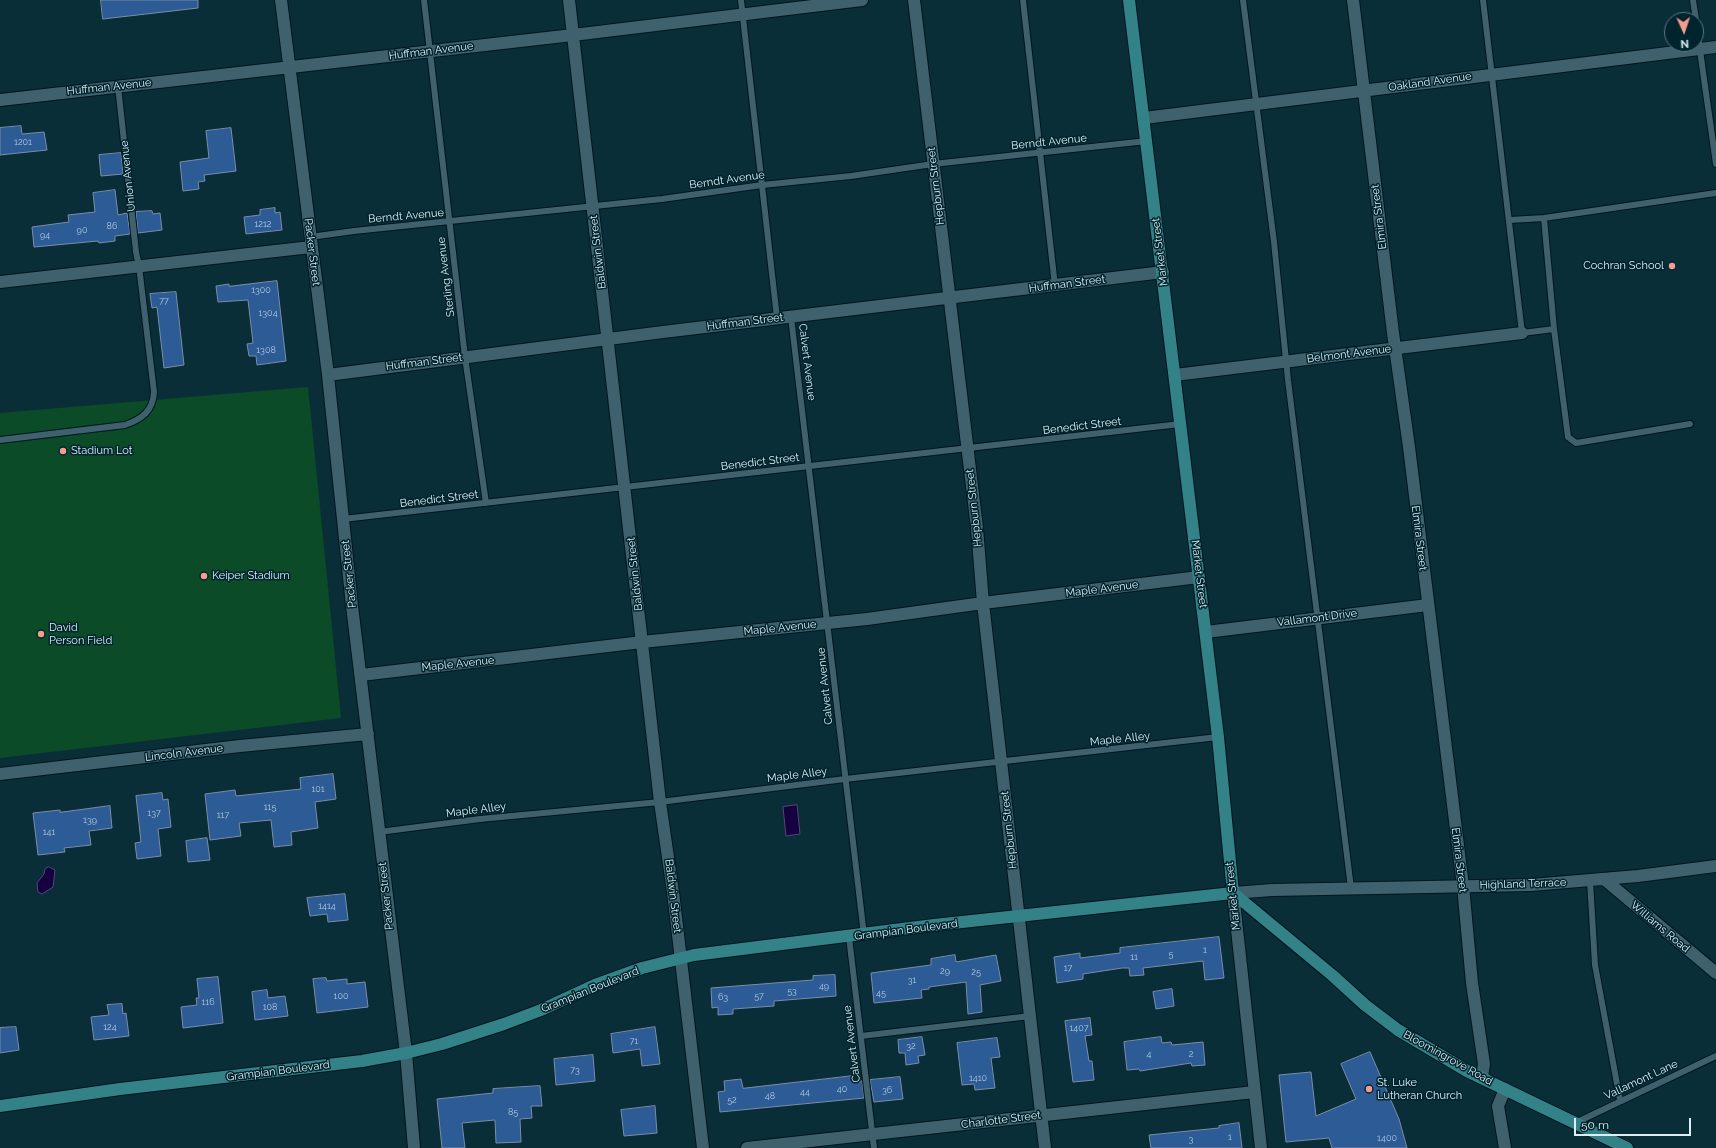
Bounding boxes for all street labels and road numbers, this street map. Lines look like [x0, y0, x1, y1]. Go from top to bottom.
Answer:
street label: Huffman Avenue [388, 39, 474, 63]
street label: Oakland Avenue [1388, 70, 1472, 94]
street label: Huffman Avenue [66, 76, 152, 98]
street label: Berndt Avenue [1011, 131, 1087, 153]
street label: Union Avenue [118, 140, 138, 212]
street label: Hepburn Street [925, 146, 947, 226]
street label: Berndt Avenue [688, 168, 766, 192]
street label: Elmira Street [1368, 184, 1390, 250]
street label: Berndt Avenue [368, 206, 444, 226]
street label: Baldwin Street [587, 214, 609, 290]
street label: Packer Street [301, 217, 323, 287]
street label: Market Street [1149, 217, 1171, 287]
street label: Sterling Avenue [435, 236, 457, 318]
street label: Huffman Street [1028, 273, 1106, 295]
street label: Huffman Street [706, 311, 784, 333]
street label: Calvert Avenue [796, 323, 818, 401]
street label: Belmont Avenue [1306, 342, 1392, 366]
street label: Huffman Street [385, 351, 463, 373]
street label: Benedict Street [1042, 415, 1122, 437]
street label: Benedict Street [720, 451, 800, 473]
street label: Hepburn Street [963, 468, 985, 548]
street label: Benedict Street [399, 488, 479, 510]
street label: Elmira Street [1408, 505, 1430, 571]
street label: Baldwin Street [625, 536, 645, 612]
street label: Market Street [1188, 539, 1210, 609]
street label: Packer Street [339, 540, 359, 608]
street label: Maple Avenue [1065, 578, 1139, 600]
street label: Vallamont Drive [1276, 607, 1358, 629]
street label: Maple Avenue [743, 618, 817, 638]
street label: Calvert Avenue [814, 647, 836, 725]
street label: Maple Avenue [421, 654, 495, 674]
street label: Maple Alley [1089, 729, 1151, 749]
street label: Lincoln Avenue [144, 742, 224, 764]
street label: Maple Alley [766, 765, 828, 785]
street label: Hepburn Street [998, 790, 1020, 870]
street label: Maple Alley [445, 800, 507, 820]
street label: Elmira Street [1448, 827, 1470, 893]
street label: Baldwin Street [662, 858, 684, 934]
street label: Market Street [1223, 861, 1243, 931]
street label: Packer Street [376, 862, 396, 930]
street label: Highland Terrace [1479, 876, 1567, 892]
street label: Williams Road [1628, 899, 1692, 955]
street label: Grampian Boulevard [853, 917, 959, 943]
street label: Grampian Boulevard [539, 964, 641, 1016]
street label: Calvert Avenue [841, 1005, 863, 1083]
street label: Bloomingrove Road [1401, 1028, 1495, 1088]
street label: Vallamont Lane [1602, 1057, 1680, 1103]
street label: Grampian Boulevard [225, 1058, 331, 1084]
street label: Charlotte Street [960, 1109, 1042, 1131]

